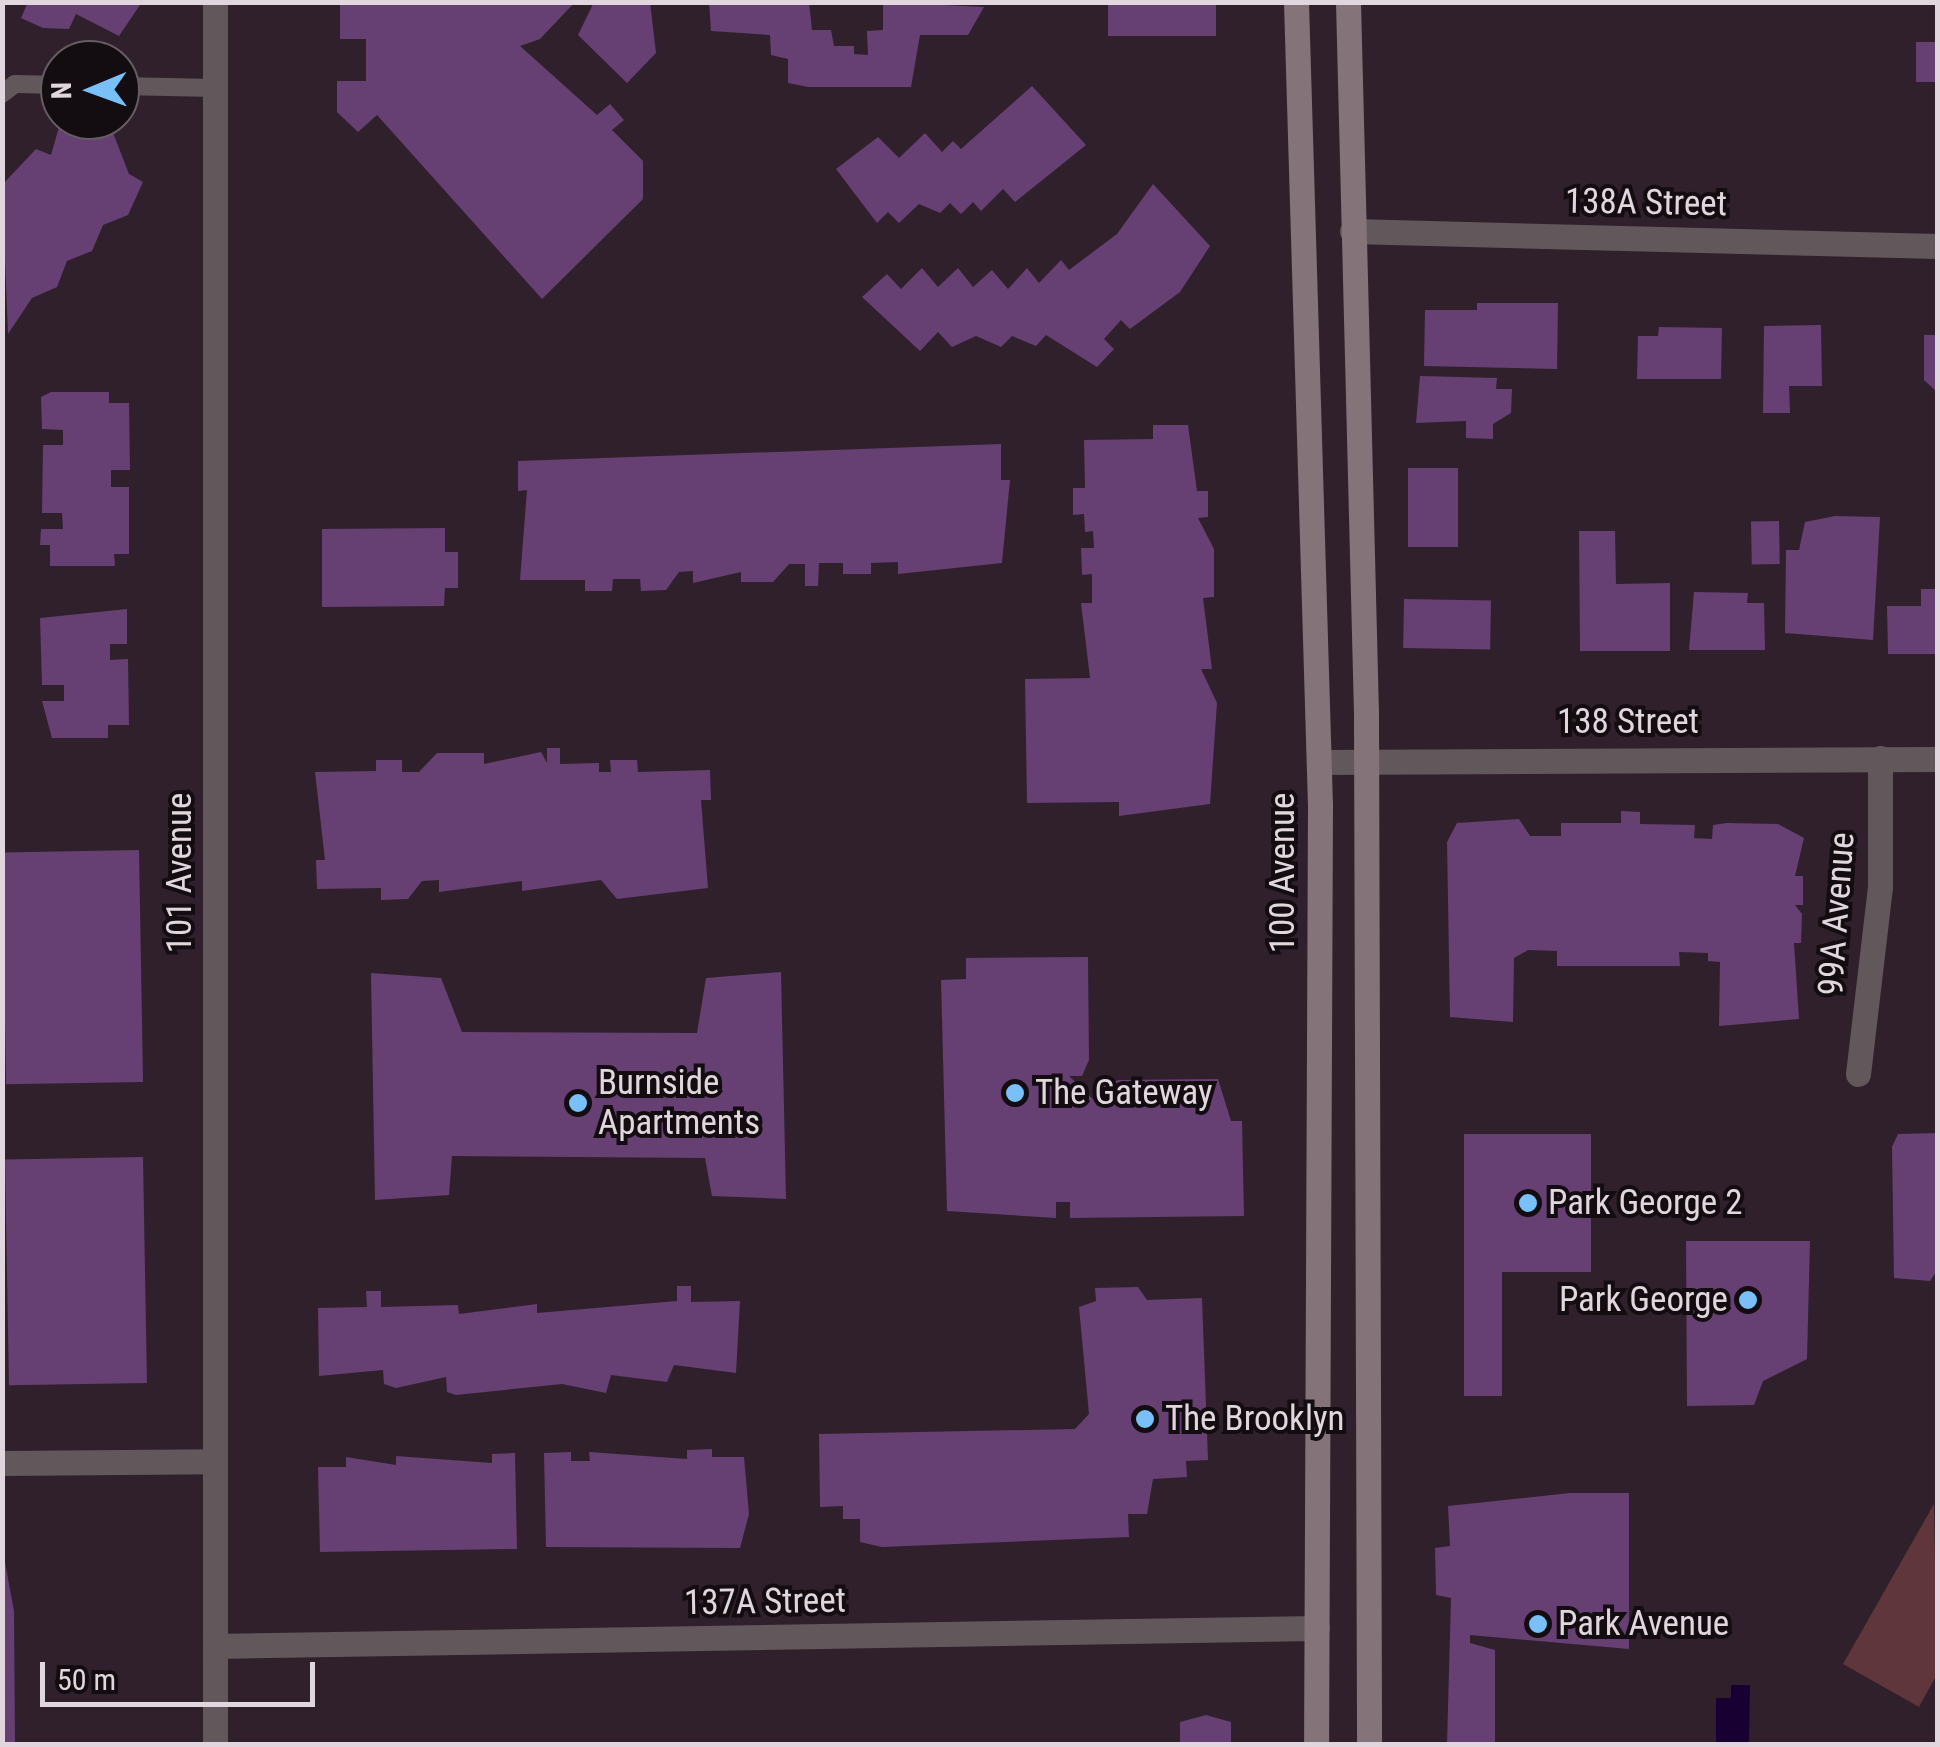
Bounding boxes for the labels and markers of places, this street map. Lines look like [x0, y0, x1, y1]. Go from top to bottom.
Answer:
place label: Burnside Apartments [598, 1062, 760, 1144]
place label: The Gateway [1035, 1072, 1213, 1114]
marker: The Gateway [1004, 1082, 1026, 1104]
marker: Burnside Apartments [567, 1092, 589, 1114]
place label: Park George 2 [1548, 1182, 1742, 1224]
marker: Park George 2 [1517, 1192, 1539, 1214]
place label: Park George [1559, 1279, 1728, 1321]
marker: Park George [1737, 1289, 1759, 1311]
place label: The Brooklyn [1165, 1398, 1344, 1440]
marker: The Brooklyn [1134, 1408, 1156, 1430]
place label: Park Avenue [1558, 1603, 1729, 1645]
marker: Park Avenue [1527, 1613, 1549, 1635]

